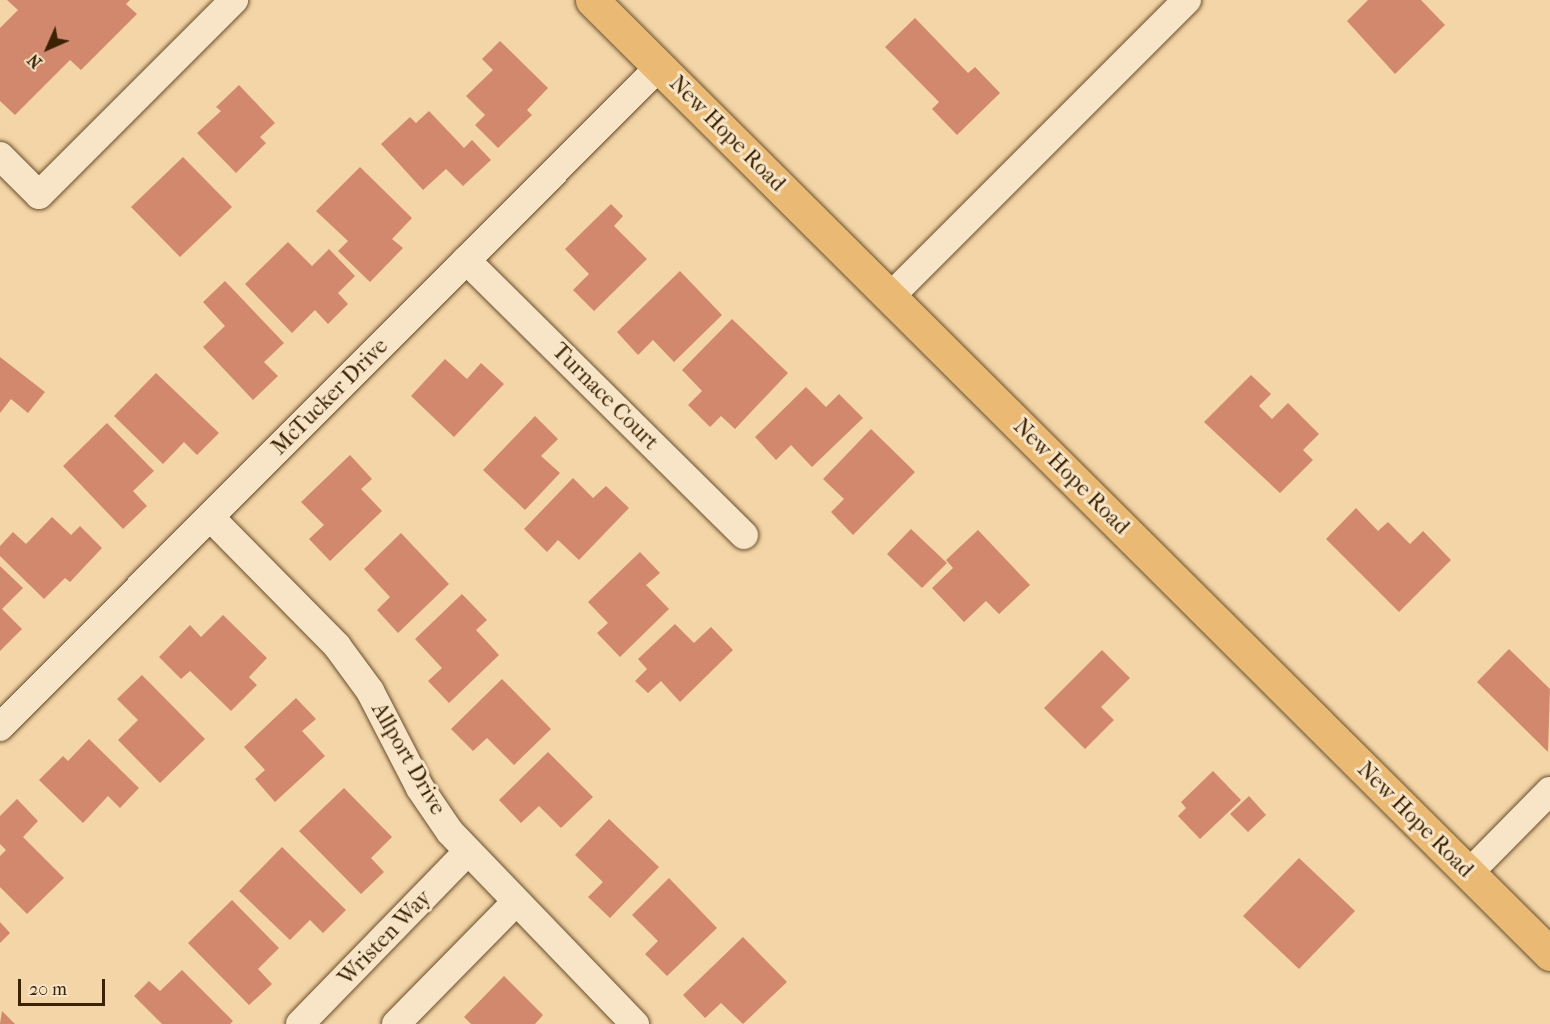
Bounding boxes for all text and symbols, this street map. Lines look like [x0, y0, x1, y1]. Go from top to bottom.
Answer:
north arrow [18, 18, 78, 78]
text: N [24, 50, 46, 72]
street label: New Hope Road [664, 71, 790, 197]
street label: McTucker Drive [266, 333, 394, 461]
street label: Turnace Court [546, 338, 664, 456]
street label: New Hope Road [1008, 414, 1134, 540]
street label: Allport Drive [365, 698, 451, 820]
street label: New Hope Road [1352, 757, 1478, 883]
street label: Wristen Way [333, 885, 437, 991]
scale bar [21, 967, 108, 1005]
text: 20 m [29, 979, 67, 1000]

